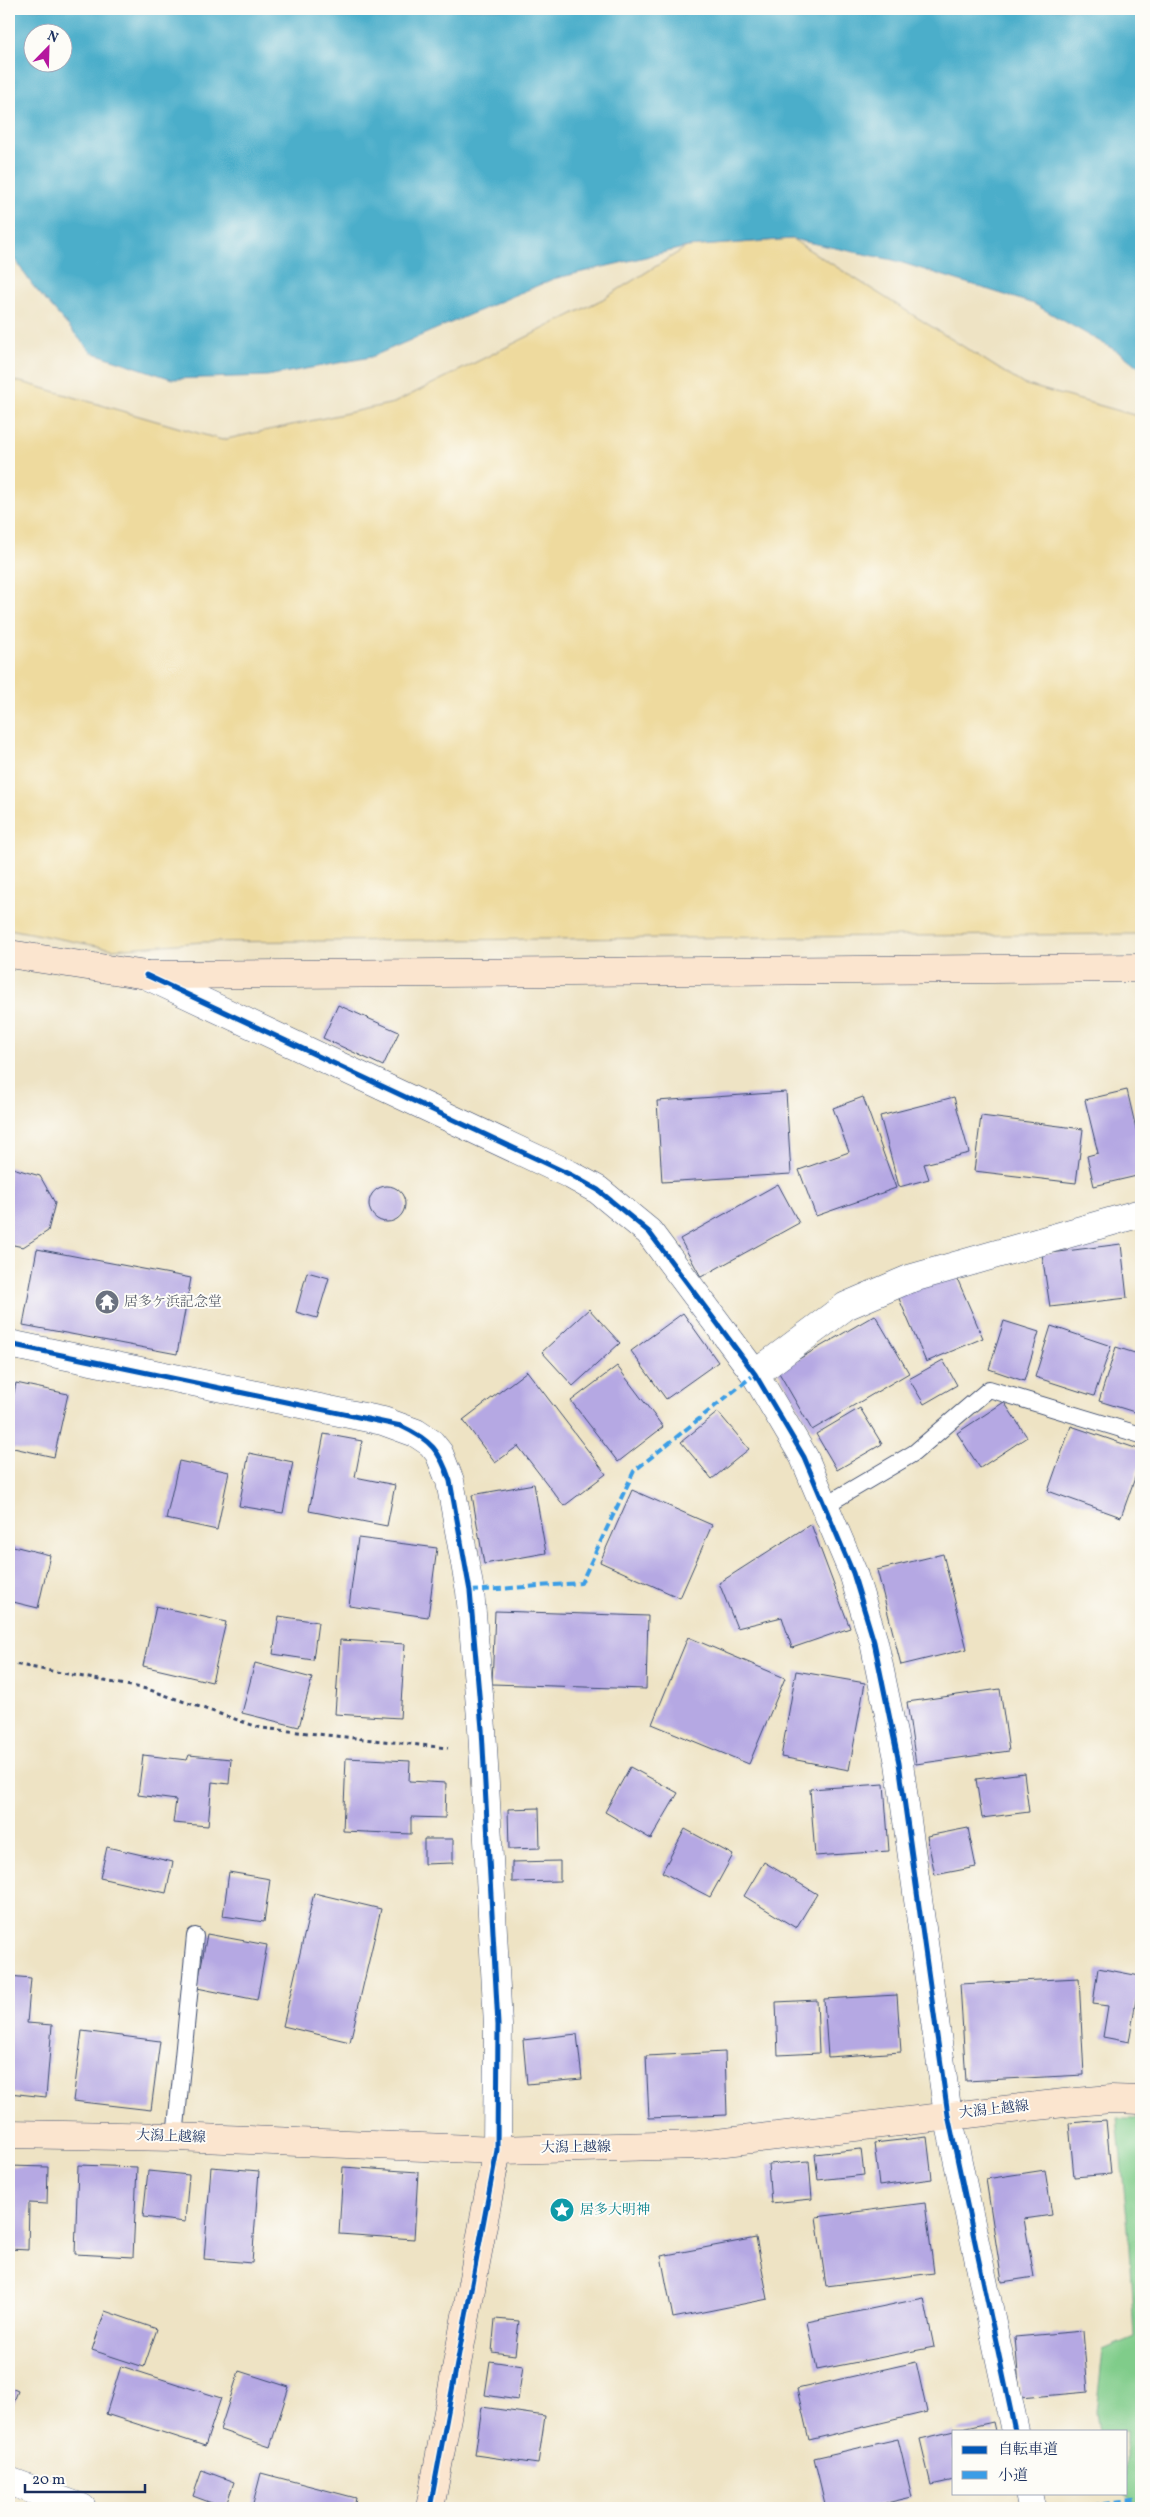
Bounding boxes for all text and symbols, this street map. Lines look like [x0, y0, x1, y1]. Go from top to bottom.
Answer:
north arrow [22, 22, 72, 72]
text: N [44, 27, 61, 48]
temple icon: 居多ケ浜記念堂 [94, 1289, 120, 1315]
place label: 居多ケ浜記念堂 [124, 1293, 222, 1312]
street label: 大潟上越線 [958, 2097, 1030, 2123]
street label: 大潟上越線 [136, 2126, 206, 2148]
street label: 大潟上越線 [541, 2138, 611, 2158]
place icon: 居多大明神 [549, 2197, 575, 2223]
place label: 居多大明神 [580, 2201, 650, 2220]
legend [952, 2430, 1128, 2494]
text: 自転車道 [998, 2440, 1058, 2461]
scale bar [25, 2462, 145, 2494]
text: 小道 [998, 2466, 1028, 2487]
text: 20 m [32, 2470, 65, 2491]

